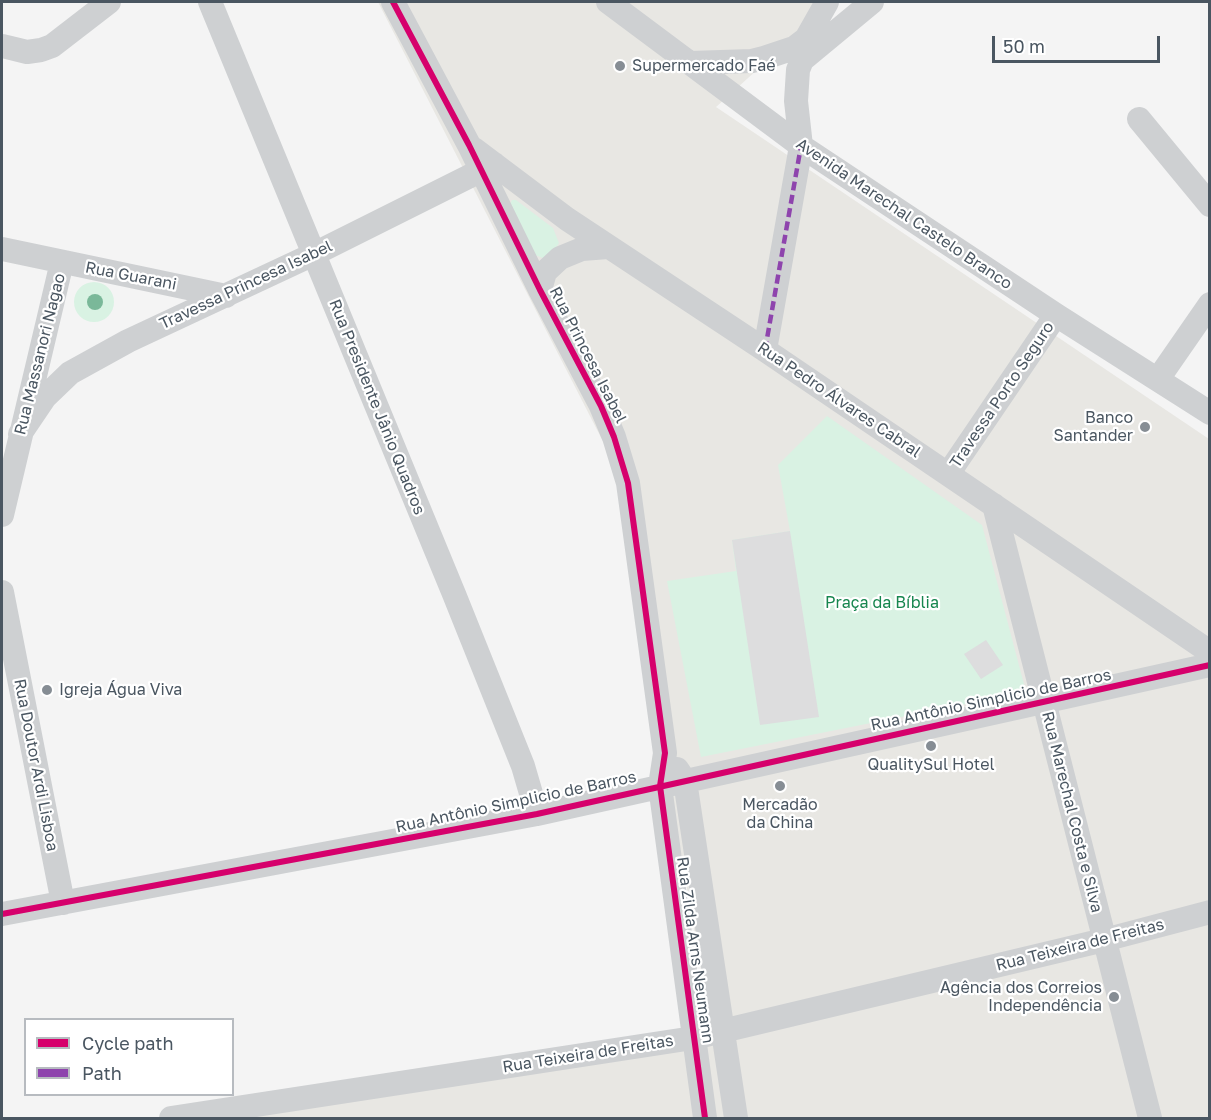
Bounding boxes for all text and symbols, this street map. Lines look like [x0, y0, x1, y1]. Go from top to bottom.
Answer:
scale bar [995, 24, 1163, 62]
text: 50 m [1003, 35, 1045, 57]
place label: Supermercado Faé [632, 56, 776, 76]
marker: Supermercado Faé [613, 59, 627, 73]
street label: Avenida Marechal Castelo Branco [792, 134, 1016, 294]
street label: Travessa Princesa Isabel [157, 236, 335, 334]
street label: Rua Guarani [84, 258, 178, 294]
street label: Rua Massanori Nagao [11, 271, 69, 437]
street label: Rua Princesa Isabel [545, 284, 631, 426]
street label: Rua Presidente Jânio Quadros [325, 297, 429, 517]
street label: Travessa Porto Seguro [946, 318, 1058, 472]
street label: Rua Pedro Álvares Cabral [754, 338, 924, 462]
place label: Banco Santander [1053, 408, 1133, 446]
marker: Banco Santander [1138, 420, 1152, 434]
park label: Praça da Bíblia [825, 593, 939, 613]
street label: Rua Antônio Simplicio de Barros [869, 665, 1113, 735]
street label: Rua Doutor Ardi Lisboa [10, 677, 62, 853]
place label: Igreja Água Viva [59, 680, 182, 700]
marker: Igreja Água Viva [40, 683, 54, 697]
street label: Rua Marechal Costa e Silva [1038, 709, 1106, 915]
marker: QualitySul Hotel [924, 739, 938, 753]
place label: QualitySul Hotel [867, 755, 995, 775]
street label: Rua Antônio Simplicio de Barros [394, 767, 638, 837]
marker: Mercadão da China [773, 779, 787, 793]
place label: Mercadão da China [742, 795, 818, 833]
street label: Rua Zilda Arns Neumann [672, 855, 718, 1045]
street label: Rua Teixeira de Freitas [994, 915, 1166, 975]
place label: Agência dos Correios Independência [940, 978, 1102, 1016]
marker: Agência dos Correios Independência [1107, 990, 1121, 1004]
legend [24, 1018, 234, 1096]
street label: Rua Teixeira de Freitas [501, 1031, 675, 1077]
text: Cycle path [82, 1032, 174, 1054]
text: Path [82, 1062, 122, 1084]

